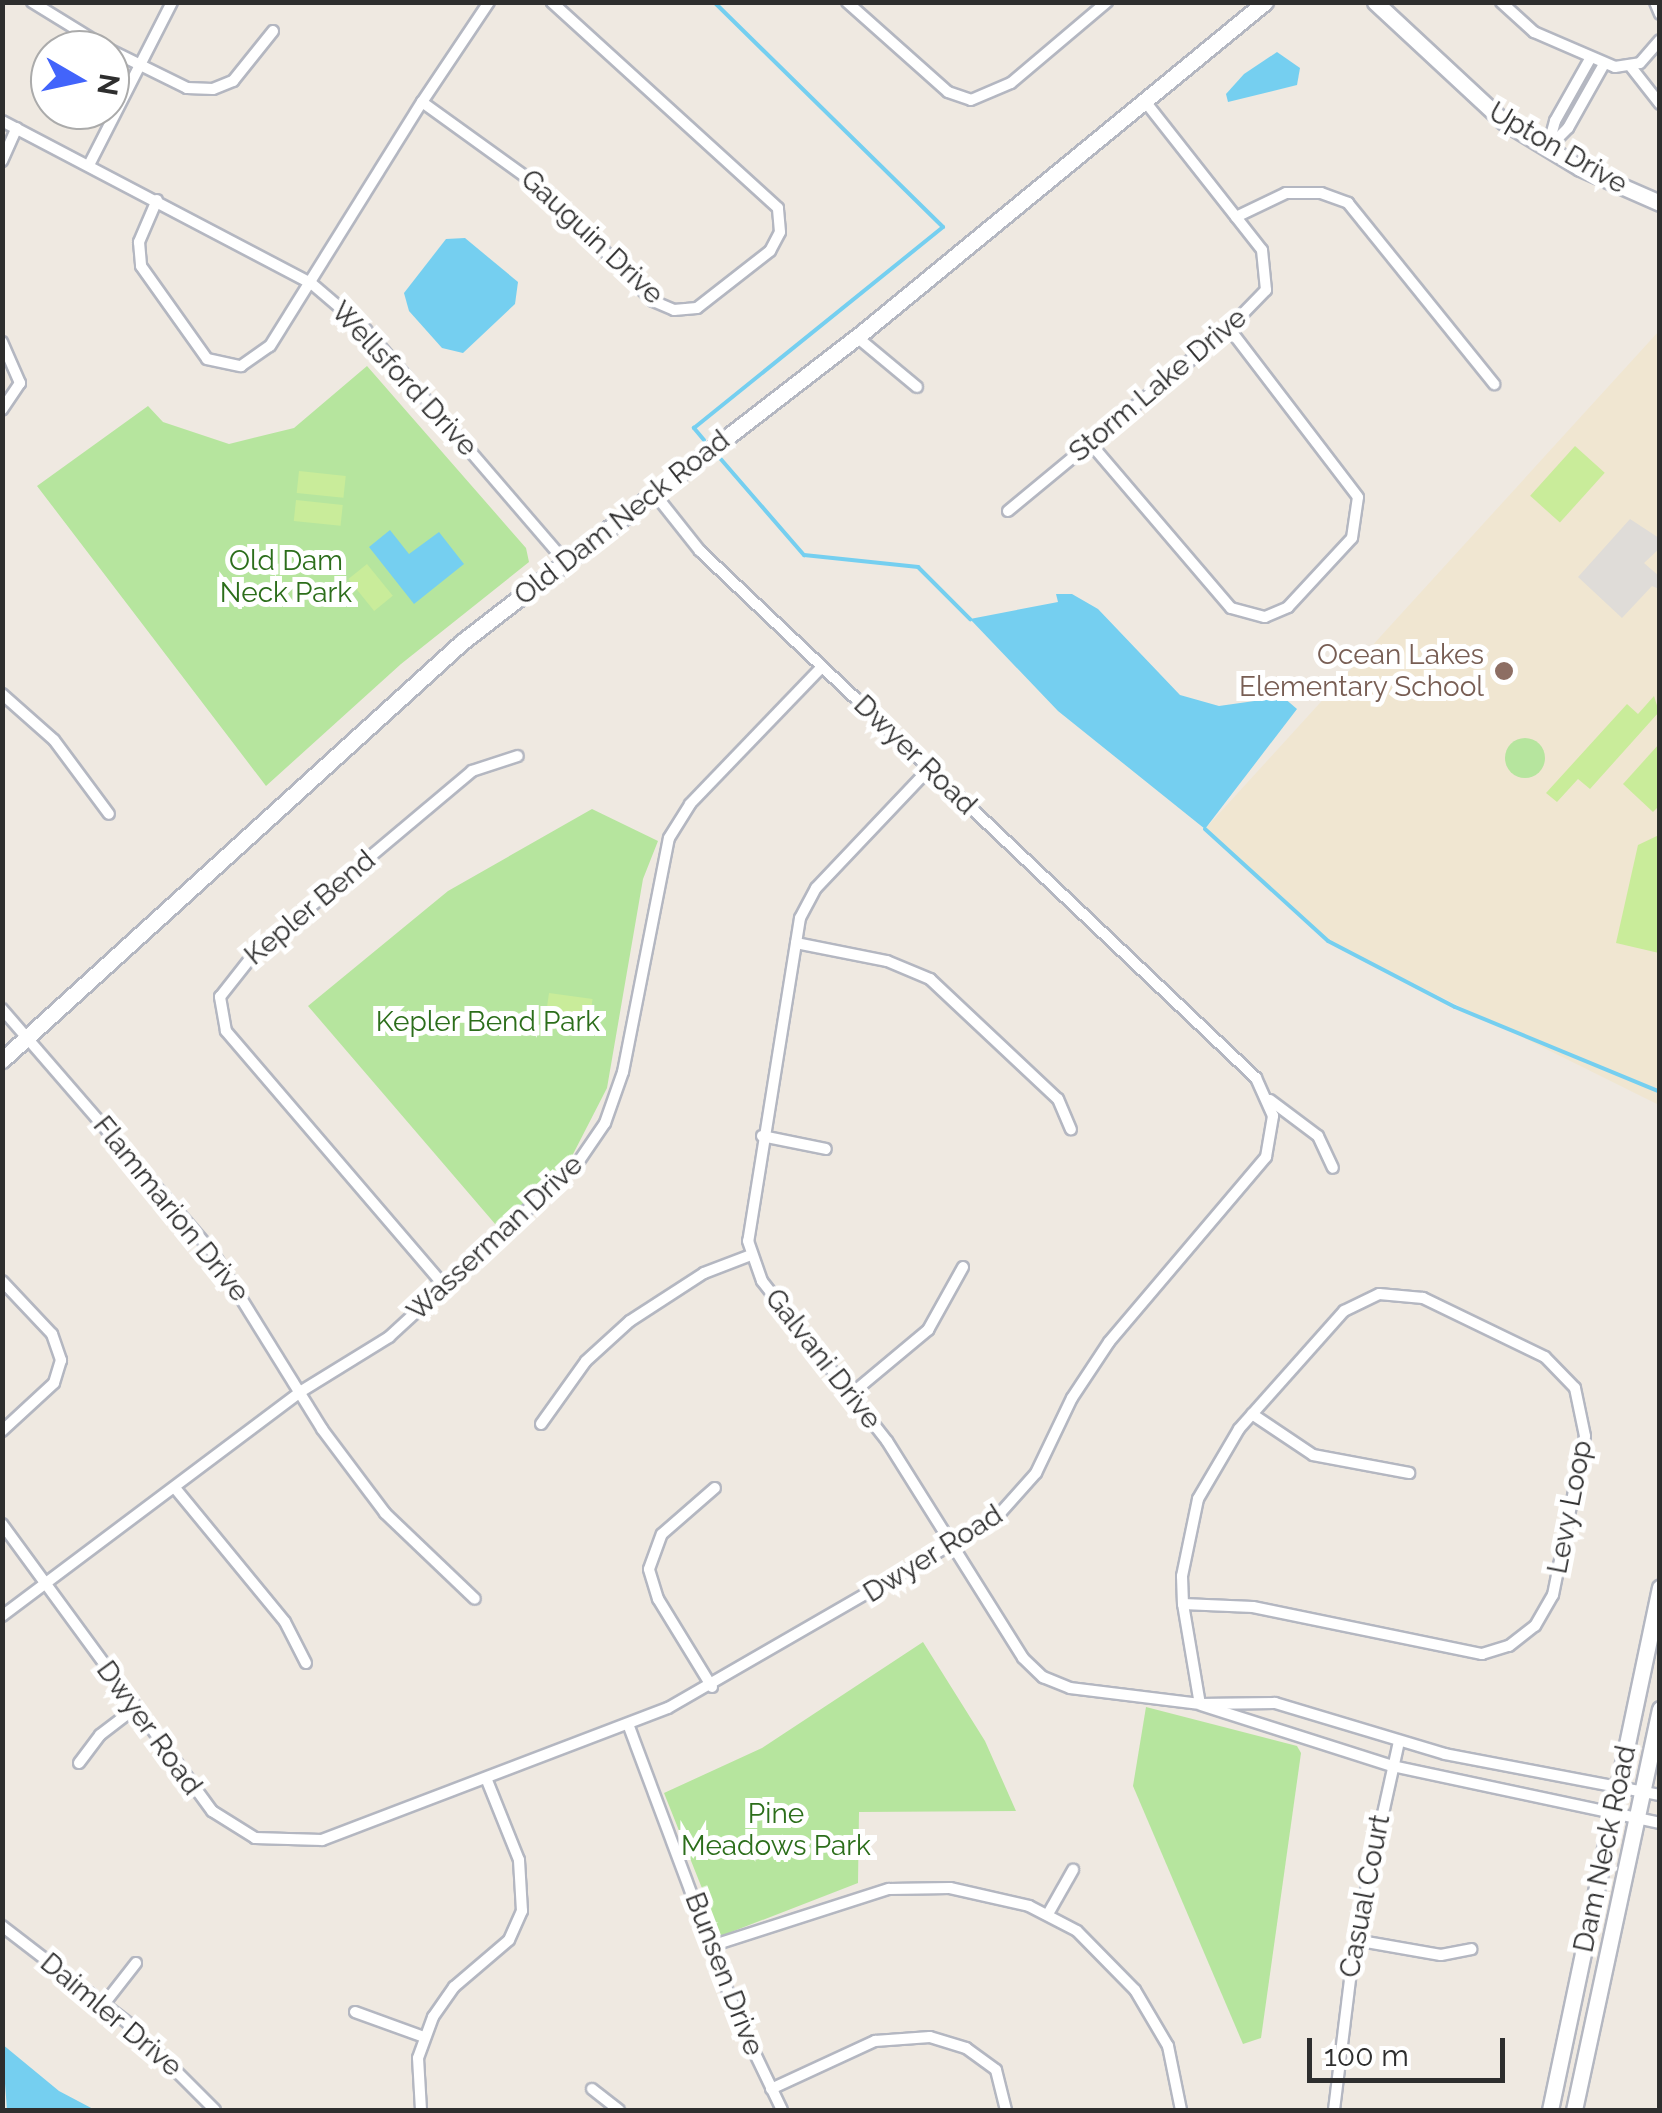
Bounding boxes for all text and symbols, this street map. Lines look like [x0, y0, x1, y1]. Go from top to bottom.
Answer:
north arrow [30, 30, 130, 130]
text: N [90, 71, 126, 98]
street label: Upton Drive [1483, 95, 1633, 201]
street label: Gauguin Drive [514, 163, 670, 311]
street label: Wellsford Drive [324, 295, 484, 463]
street label: Storm Lake Drive [1062, 301, 1254, 469]
street label: Old Dam Neck Road [508, 424, 736, 612]
park label: Old Dam Neck Park [220, 544, 352, 610]
place label: Ocean Lakes Elementary School [1238, 638, 1484, 704]
marker: Ocean Lakes Elementary School [1493, 660, 1515, 682]
street label: Dwyer Road [847, 688, 983, 822]
street label: Kepler Bend [238, 843, 382, 973]
park label: Kepler Bend Park [375, 1005, 601, 1039]
street label: Flammarion Drive [86, 1109, 256, 1309]
street label: Wasserman Drive [400, 1148, 590, 1328]
street label: Galvani Drive [758, 1282, 888, 1436]
street label: Levy Loop [1541, 1437, 1599, 1577]
street label: Dwyer Road [857, 1498, 1009, 1610]
street label: Dwyer Road [89, 1654, 209, 1802]
street label: Dam Neck Road [1567, 1743, 1643, 1955]
park label: Pine Meadows Park [681, 1797, 871, 1863]
street label: Casual Court [1333, 1811, 1397, 1981]
street label: Bunsen Drive [678, 1888, 770, 2060]
street label: Daimler Drive [33, 1946, 189, 2084]
scale bar [1312, 2018, 1510, 2080]
text: 100 m [1324, 2038, 1409, 2073]

